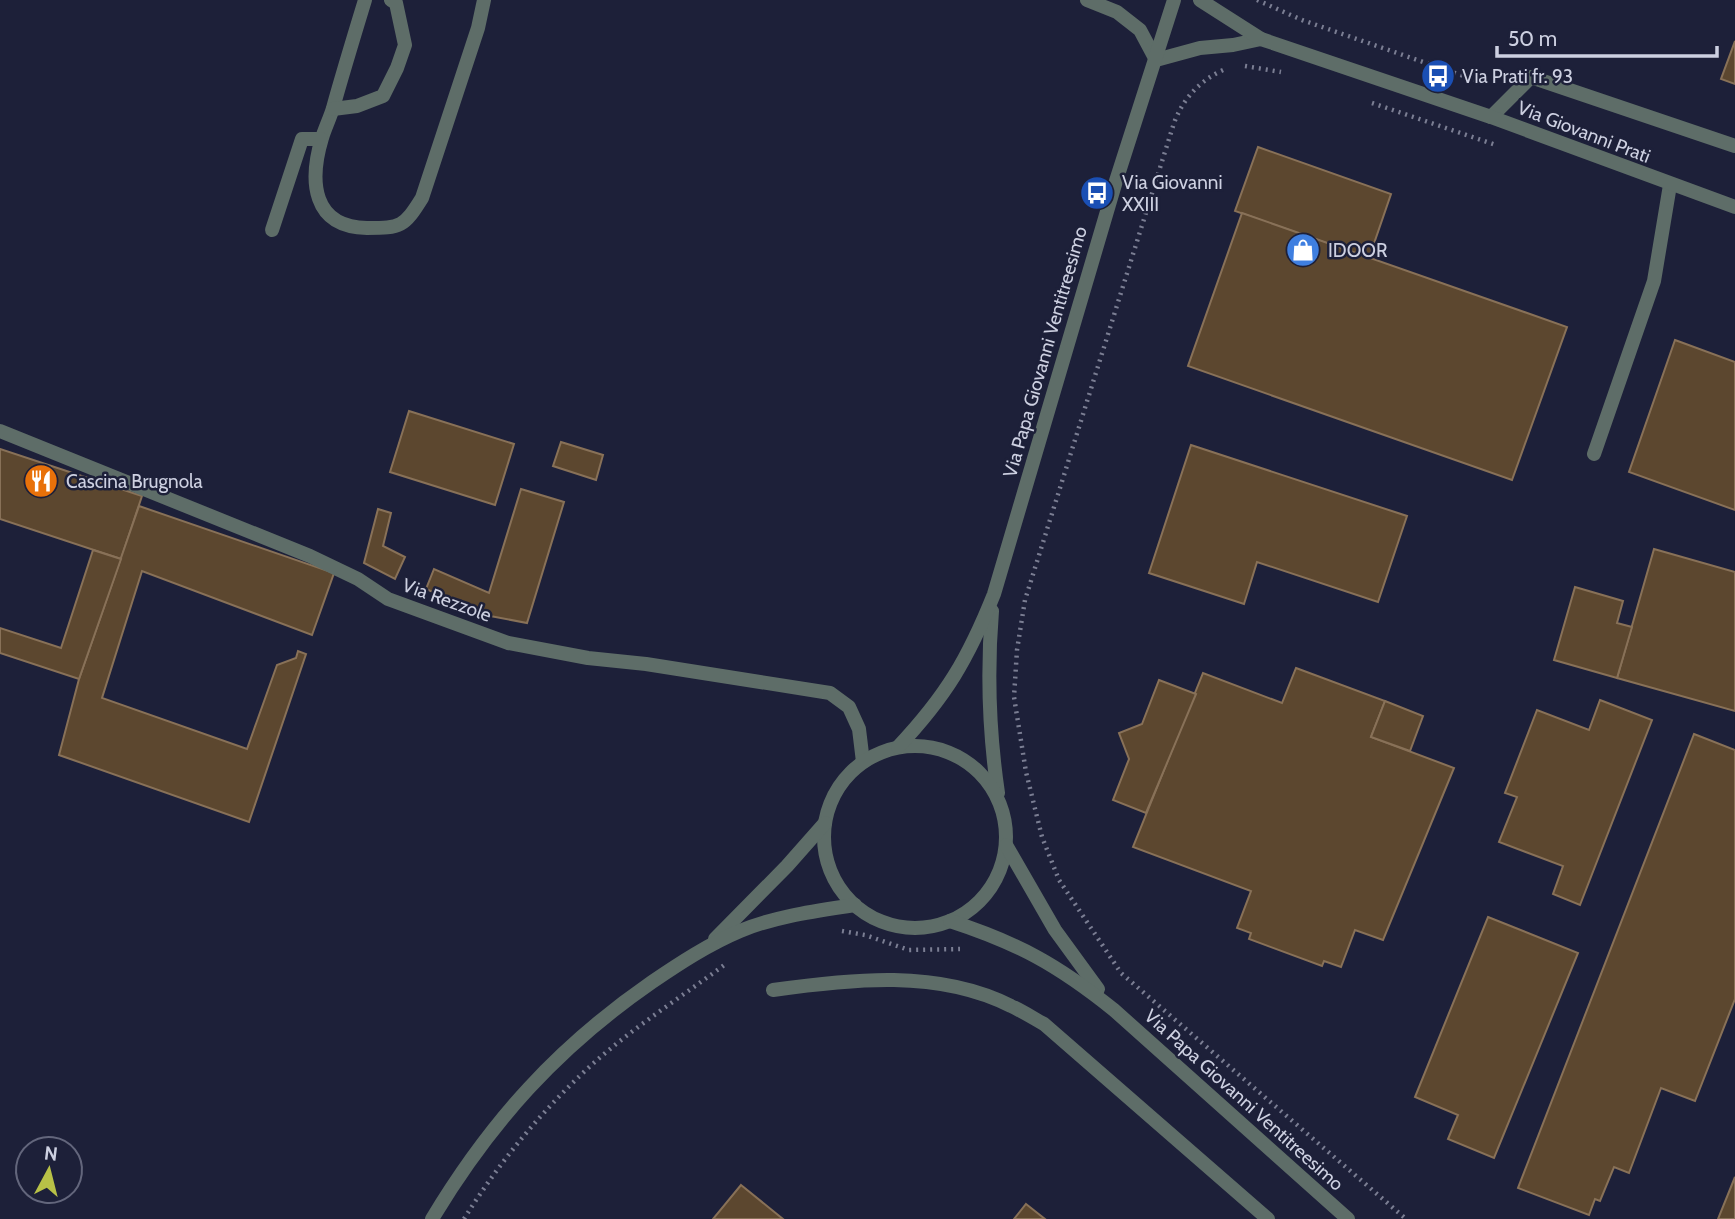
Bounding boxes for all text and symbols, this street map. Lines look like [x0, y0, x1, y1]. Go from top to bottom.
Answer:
scale bar [1497, 14, 1718, 58]
text: 50 m [1508, 26, 1557, 51]
bus stop icon: Via Prati fr. 93 [1419, 57, 1457, 95]
place label: Via Prati fr. 93 [1462, 65, 1573, 88]
street label: Via Giovanni Prati [1514, 96, 1654, 168]
place label: Via Giovanni XXIII [1122, 171, 1222, 216]
bus stop icon: Via Giovanni XXIII [1078, 174, 1116, 212]
street label: Via Papa Giovanni Ventitreesimo [998, 224, 1092, 480]
shop icon: IDOOR [1284, 231, 1322, 269]
place label: IDOOR [1328, 239, 1388, 262]
restaurant icon: Cascina Brugnola [22, 462, 60, 500]
place label: Cascina Brugnola [66, 470, 203, 493]
street label: Via Rezzole [399, 573, 495, 627]
street label: Via Papa Giovanni Ventitreesimo [1140, 1004, 1348, 1196]
north arrow [14, 1135, 84, 1205]
text: N [43, 1141, 59, 1166]

